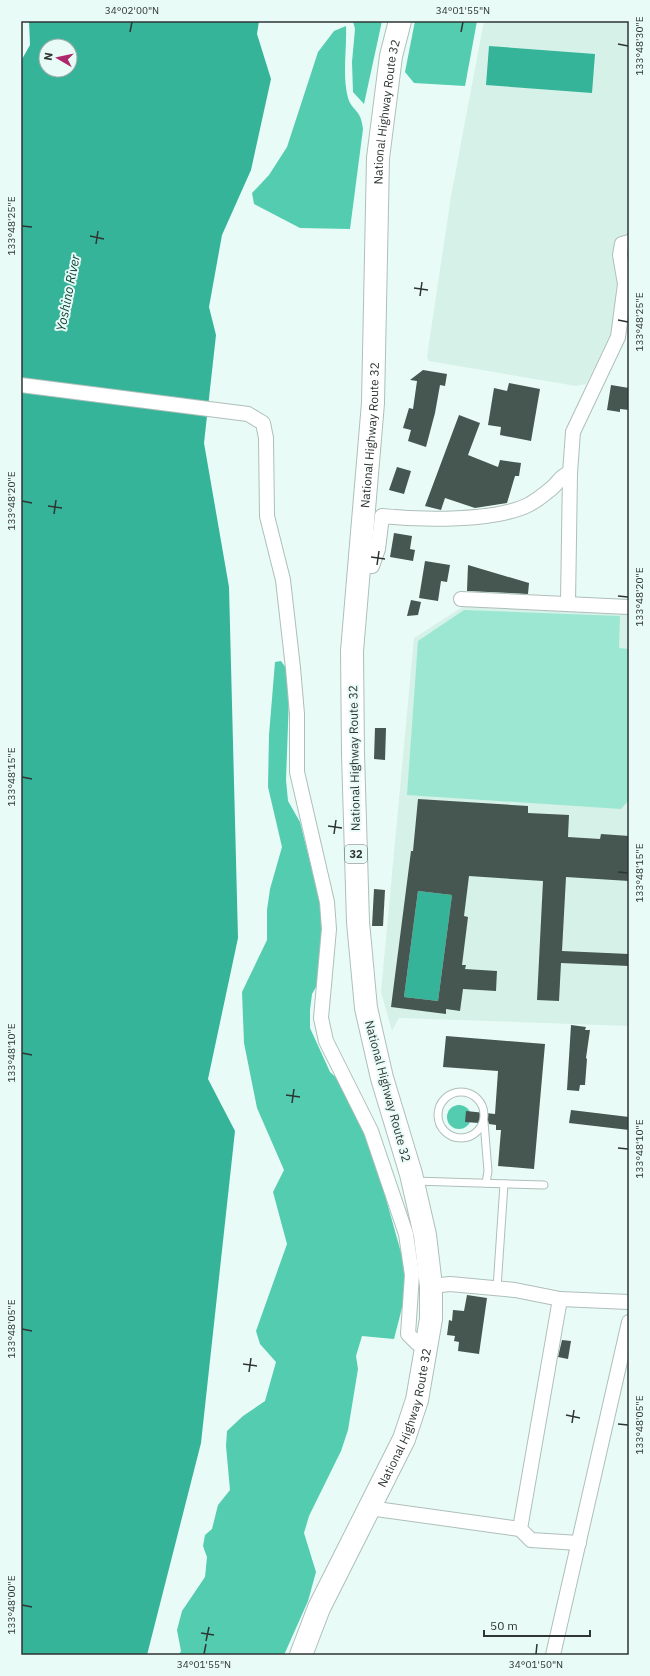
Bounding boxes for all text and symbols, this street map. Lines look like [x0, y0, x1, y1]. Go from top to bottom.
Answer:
text: 34°02'00"N [105, 4, 159, 17]
text: 34°01'55"N [436, 4, 490, 17]
text: 133°48'30"E [633, 16, 646, 76]
north arrow [38, 38, 78, 78]
street label: National Highway Route 32 [370, 38, 403, 185]
text: N [41, 51, 56, 61]
text: 133°48'25"E [5, 196, 18, 256]
water label: Yoshino River [52, 252, 84, 333]
text: 133°48'25"E [633, 292, 646, 352]
street label: National Highway Route 32 [357, 362, 381, 509]
text: 133°48'20"E [5, 471, 18, 531]
text: 133°48'20"E [633, 567, 646, 627]
street label: National Highway Route 32 [345, 685, 363, 831]
text: 133°48'15"E [5, 747, 18, 807]
text: 133°48'15"E [633, 843, 646, 903]
road number: 32 [345, 845, 367, 863]
street label: National Highway Route 32 [362, 1019, 414, 1163]
text: 133°48'10"E [5, 1023, 18, 1083]
text: 133°48'10"E [633, 1119, 646, 1179]
text: 133°48'05"E [5, 1299, 18, 1359]
street label: National Highway Route 32 [374, 1347, 433, 1489]
text: 133°48'05"E [633, 1395, 646, 1455]
text: 133°48'00"E [5, 1575, 18, 1635]
scale bar [484, 1612, 590, 1638]
text: 50 m [490, 1618, 518, 1633]
text: 34°01'55"N [177, 1658, 231, 1671]
text: 34°01'50"N [509, 1658, 563, 1671]

